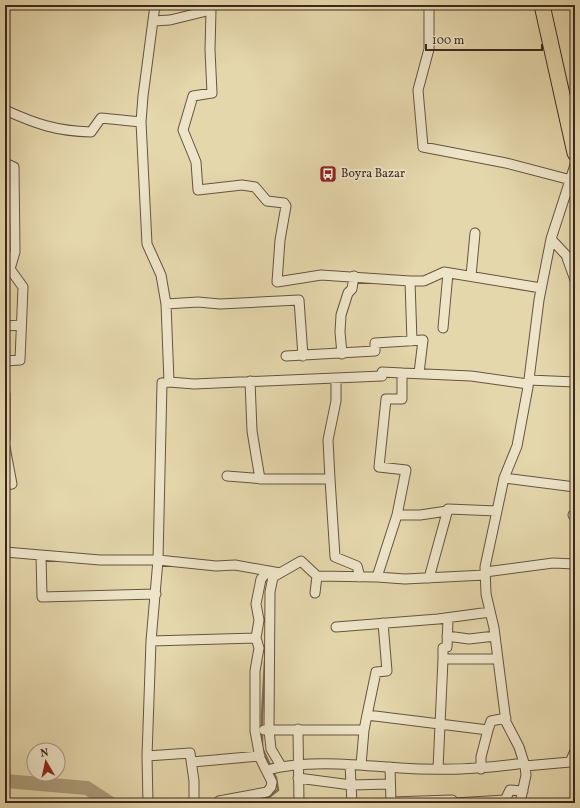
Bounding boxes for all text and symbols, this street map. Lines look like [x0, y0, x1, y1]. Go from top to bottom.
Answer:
scale bar [426, 26, 542, 52]
text: 100 m [432, 33, 465, 49]
bus stop icon: Boyra Bazar [318, 164, 338, 184]
place label: Boyra Bazar [341, 166, 405, 182]
north arrow [26, 742, 66, 782]
text: N [40, 746, 50, 762]

